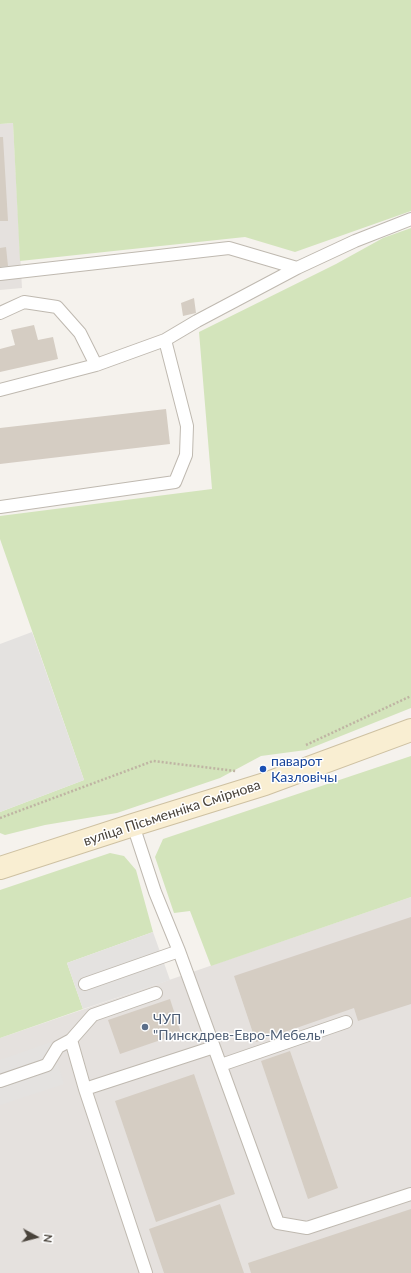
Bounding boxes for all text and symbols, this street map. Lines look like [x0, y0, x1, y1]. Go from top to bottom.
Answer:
place label: паварот Казловічы [271, 753, 337, 786]
marker: паварот Казловічы [258, 764, 268, 774]
street label: вуліца Пісьменніка Смірнова [81, 776, 263, 850]
place label: ЧУП "Пинскдрев-Евро-Мебель" [153, 1011, 325, 1044]
marker: ЧУП "Пинскдрев-Евро-Мебель" [140, 1022, 150, 1032]
north arrow [16, 1217, 56, 1257]
text: N [41, 1234, 55, 1244]

